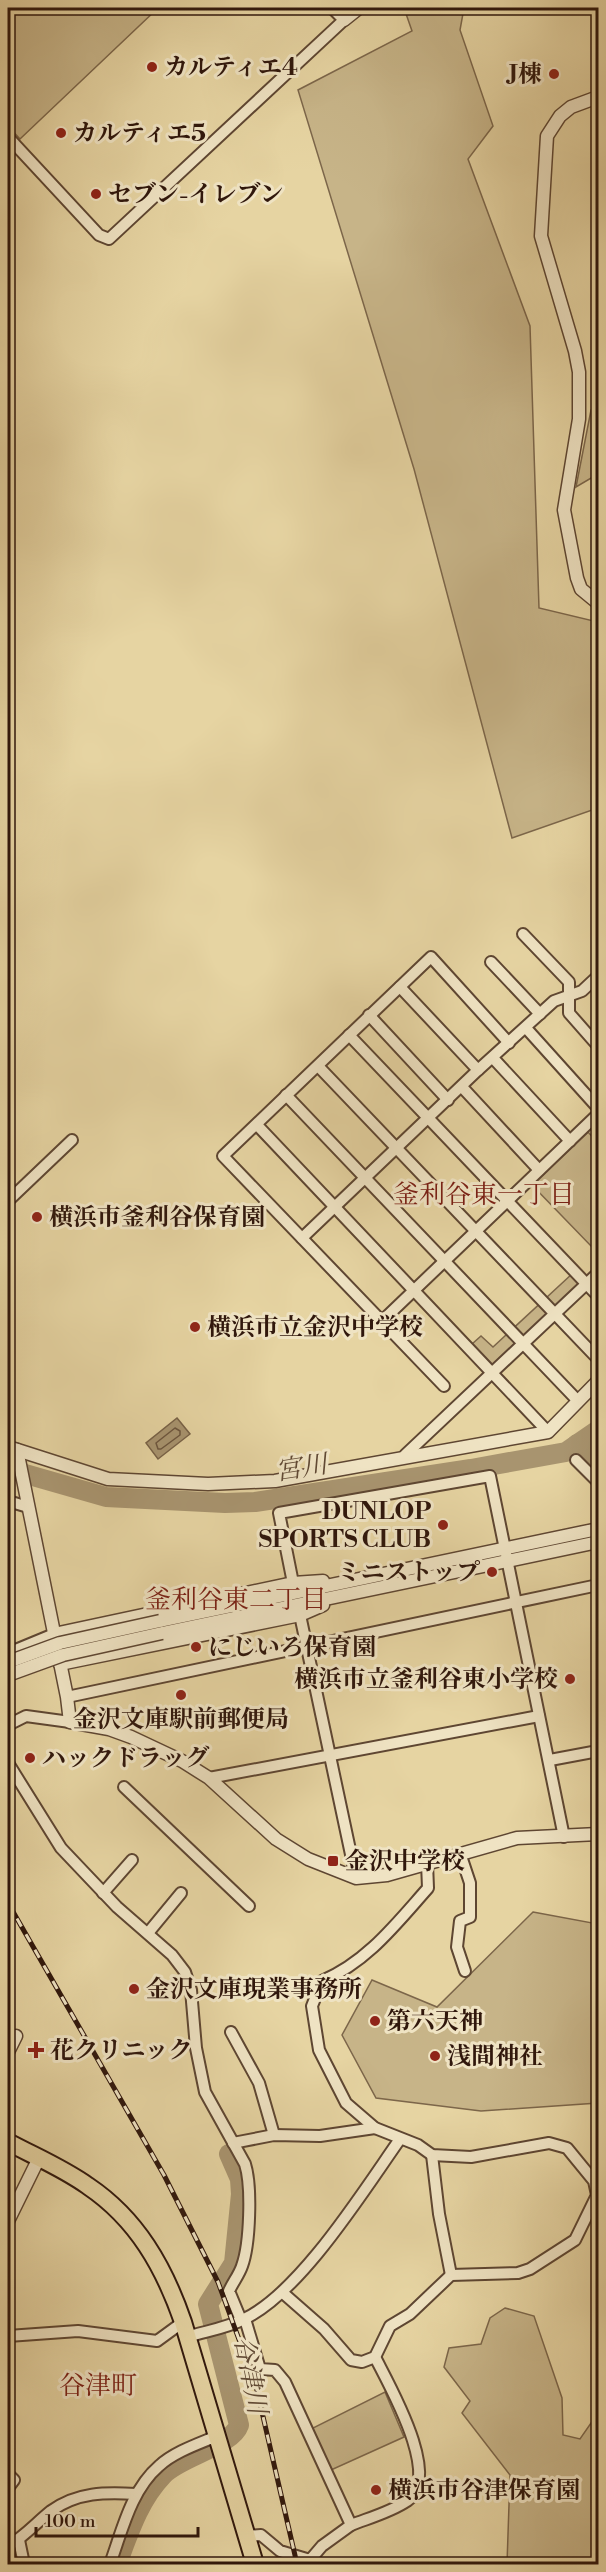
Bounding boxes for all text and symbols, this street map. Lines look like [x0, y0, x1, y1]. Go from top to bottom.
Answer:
place label: カルティエ4 [164, 53, 298, 83]
marker: カルティエ4 [145, 60, 159, 74]
place label: J棟 [506, 60, 542, 90]
marker: J棟 [547, 67, 561, 81]
place label: カルティエ5 [73, 119, 206, 149]
marker: カルティエ5 [54, 126, 68, 140]
place label: セブン-イレブン [108, 180, 284, 210]
marker: セブン-イレブン [89, 187, 103, 201]
district label: 釜利谷東一丁目 [393, 1179, 575, 1211]
place label: 横浜市釜利谷保育園 [49, 1203, 265, 1233]
marker: 横浜市釜利谷保育園 [30, 1210, 44, 1224]
place label: 横浜市立金沢中学校 [207, 1313, 423, 1343]
marker: 横浜市立金沢中学校 [188, 1320, 202, 1334]
water label: 宮川 [273, 1448, 332, 1488]
place label: DUNLOP SPORTS CLUB [258, 1497, 431, 1555]
marker: DUNLOP SPORTS CLUB [436, 1518, 450, 1532]
place label: ミニストップ [337, 1558, 481, 1588]
marker: ミニストップ [485, 1565, 499, 1579]
district label: 釜利谷東二丁目 [145, 1584, 327, 1616]
place label: にじいろ保育園 [208, 1633, 376, 1663]
marker: にじいろ保育園 [189, 1640, 203, 1654]
place label: 横浜市立釜利谷東小学校 [294, 1665, 558, 1695]
marker: 横浜市立釜利谷東小学校 [563, 1672, 577, 1686]
marker: 金沢文庫駅前郵便局 [174, 1688, 188, 1702]
place label: 金沢文庫駅前郵便局 [73, 1705, 289, 1735]
place label: ハックドラッグ [42, 1744, 210, 1774]
marker: ハックドラッグ [23, 1751, 37, 1765]
place label: 金沢中学校 [345, 1847, 465, 1877]
marker: 金沢中学校 [326, 1854, 340, 1868]
place label: 金沢文庫現業事務所 [146, 1975, 362, 2005]
marker: 金沢文庫現業事務所 [127, 1982, 141, 1996]
place label: 第六天神 [387, 2007, 483, 2037]
marker: 第六天神 [368, 2014, 382, 2028]
place label: 花クリニック [50, 2036, 193, 2066]
marker: 花クリニック [27, 2041, 45, 2059]
place label: 浅間神社 [447, 2042, 543, 2072]
marker: 浅間神社 [428, 2049, 442, 2063]
water label: 谷津川 [227, 2334, 274, 2419]
district label: 谷津町 [59, 2370, 137, 2402]
place label: 横浜市谷津保育園 [388, 2476, 580, 2506]
marker: 横浜市谷津保育園 [369, 2483, 383, 2497]
scale bar [36, 2500, 198, 2538]
text: 100 m [45, 2510, 96, 2533]

